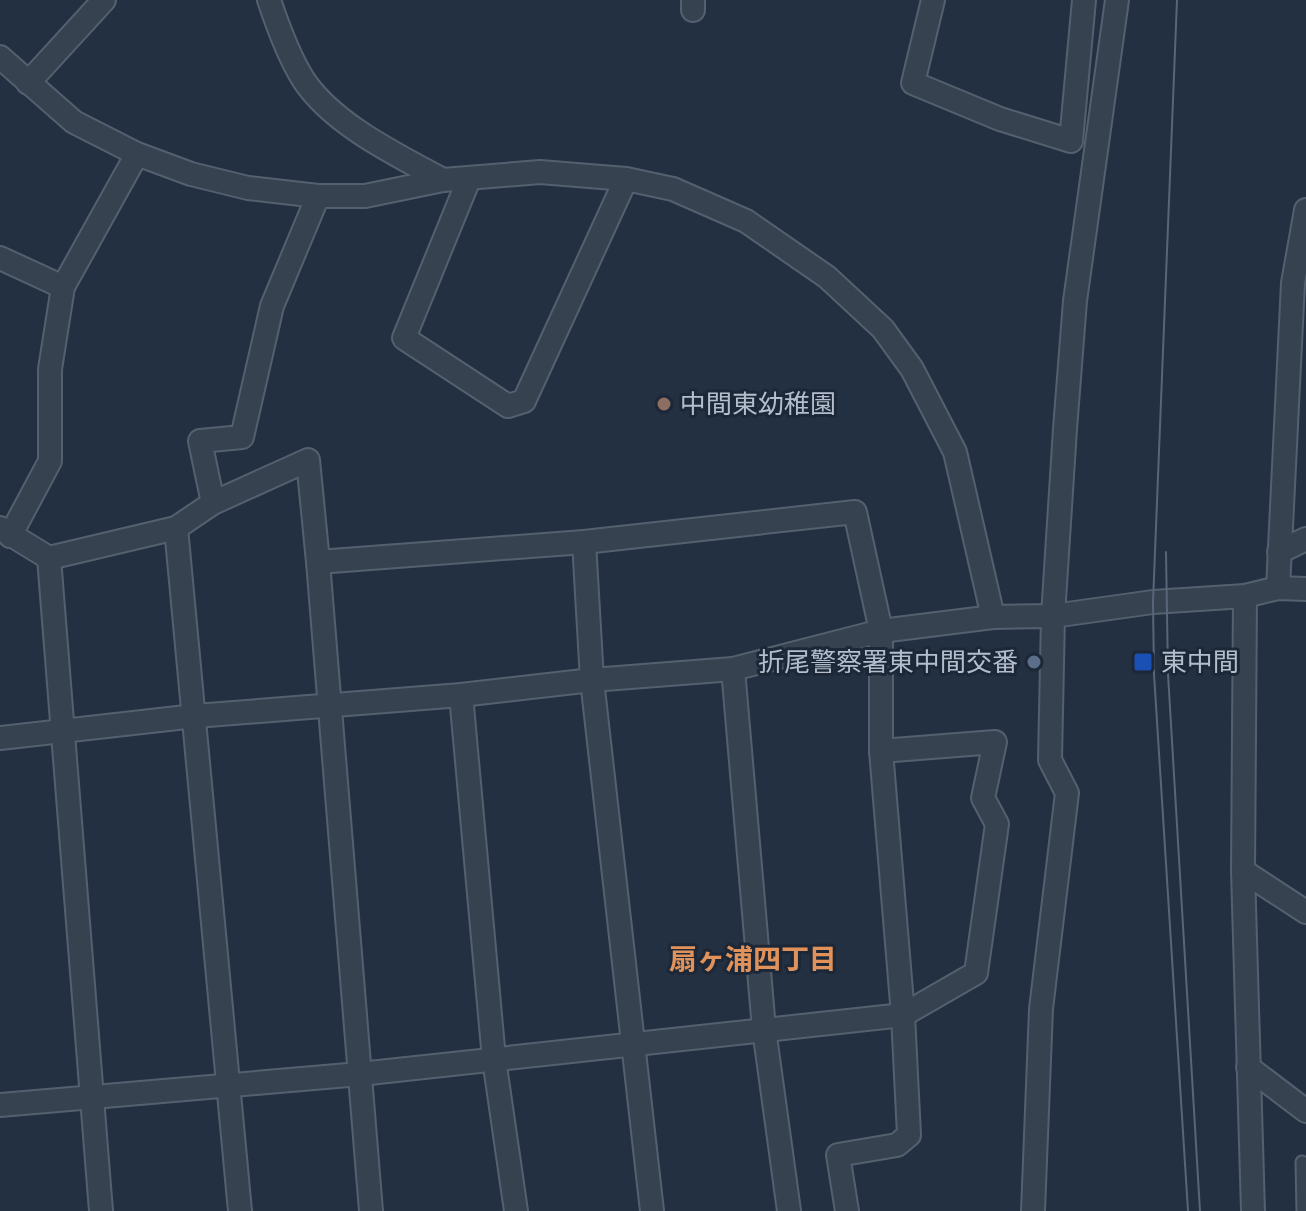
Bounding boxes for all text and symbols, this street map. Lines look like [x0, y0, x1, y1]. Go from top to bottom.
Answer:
place label: 中間東幼稚園 [680, 386, 836, 420]
marker: 中間東幼稚園 [655, 395, 673, 413]
place label: 折尾警察署東中間交番 [758, 644, 1018, 678]
place label: 東中間 [1161, 644, 1239, 678]
marker: 東中間 [1132, 651, 1154, 673]
marker: 折尾警察署東中間交番 [1025, 653, 1043, 671]
district label: 扇ヶ浦四丁目 [669, 940, 837, 977]

